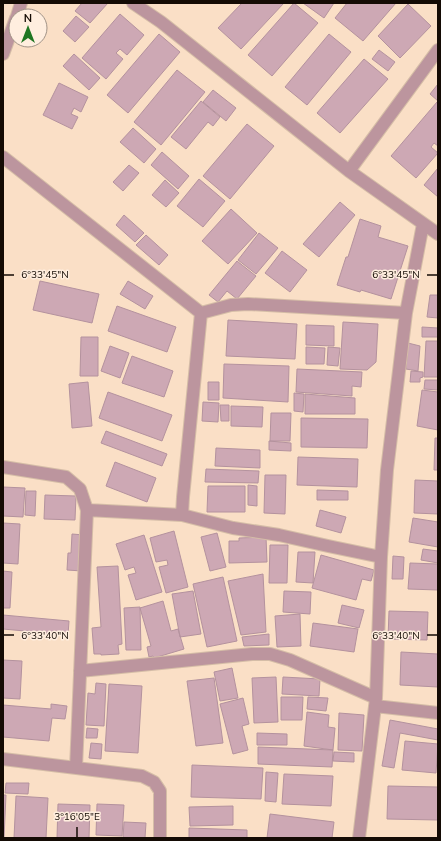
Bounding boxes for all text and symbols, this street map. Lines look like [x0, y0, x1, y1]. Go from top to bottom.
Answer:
north arrow [8, 8, 48, 48]
text: N [24, 11, 32, 25]
text: 6°33'45"N [21, 268, 69, 281]
text: 6°33'45"N [372, 268, 420, 281]
text: 6°33'40"N [21, 629, 69, 642]
text: 6°33'40"N [372, 629, 420, 642]
text: 3°16'05"E [54, 810, 100, 823]

